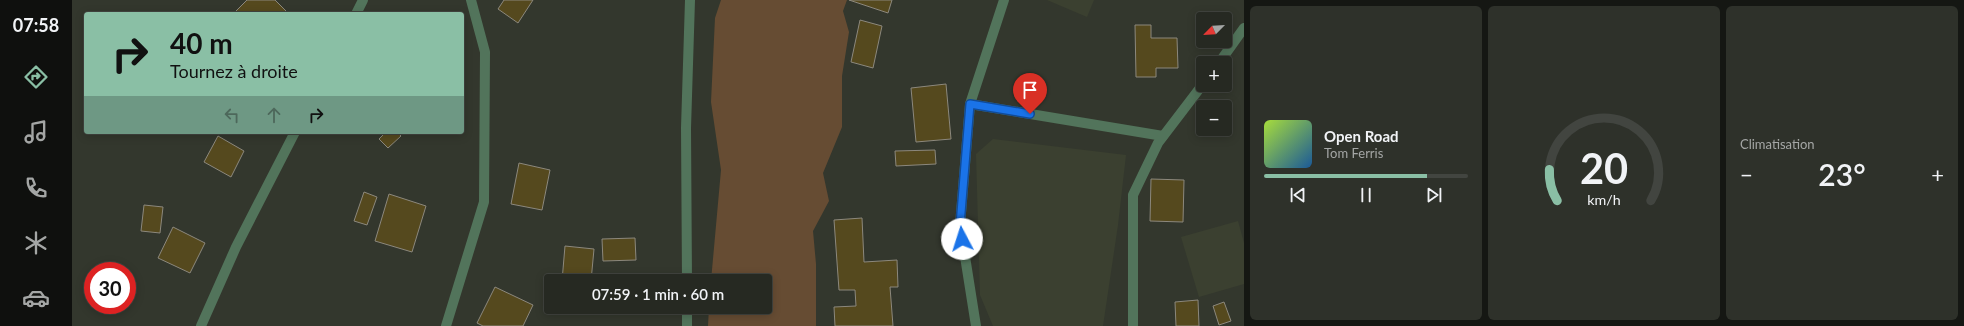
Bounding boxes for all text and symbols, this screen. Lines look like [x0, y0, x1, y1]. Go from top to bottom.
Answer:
north arrow [1196, 12, 1232, 48]
map controls [1196, 12, 1232, 136]
text: 07:58 [13, 14, 59, 36]
text: 40 m [170, 26, 233, 60]
icon: right [104, 28, 156, 80]
button: + [1196, 56, 1232, 92]
text: Tournez à droite [170, 60, 298, 82]
icon: directions [22, 63, 50, 91]
pin [1013, 73, 1047, 114]
icon: arrive [1019, 79, 1041, 101]
button: − [1196, 100, 1232, 136]
icon: left [221, 104, 243, 126]
icon: ahead [263, 104, 285, 126]
icon: right [305, 104, 327, 126]
icon: music [22, 118, 50, 146]
text: Open Road [1324, 127, 1399, 145]
text: Climatisation [1740, 136, 1815, 152]
text: 20 [1580, 143, 1628, 193]
text: Tom Ferris [1324, 145, 1383, 161]
text: 23° [1818, 156, 1866, 192]
text: − [1740, 161, 1753, 188]
text: + [1931, 161, 1944, 188]
icon: phone [22, 174, 50, 202]
icon: previous [1287, 184, 1309, 206]
icon: pause [1355, 184, 1377, 206]
icon: next [1423, 184, 1445, 206]
text: km/h [1587, 191, 1621, 208]
position arrow [941, 218, 983, 260]
icon: climate [22, 229, 50, 257]
speed limit sign: 30 [84, 262, 136, 314]
icon: car [22, 284, 50, 312]
text: 07:59 · 1 min · 60 m [592, 285, 724, 303]

